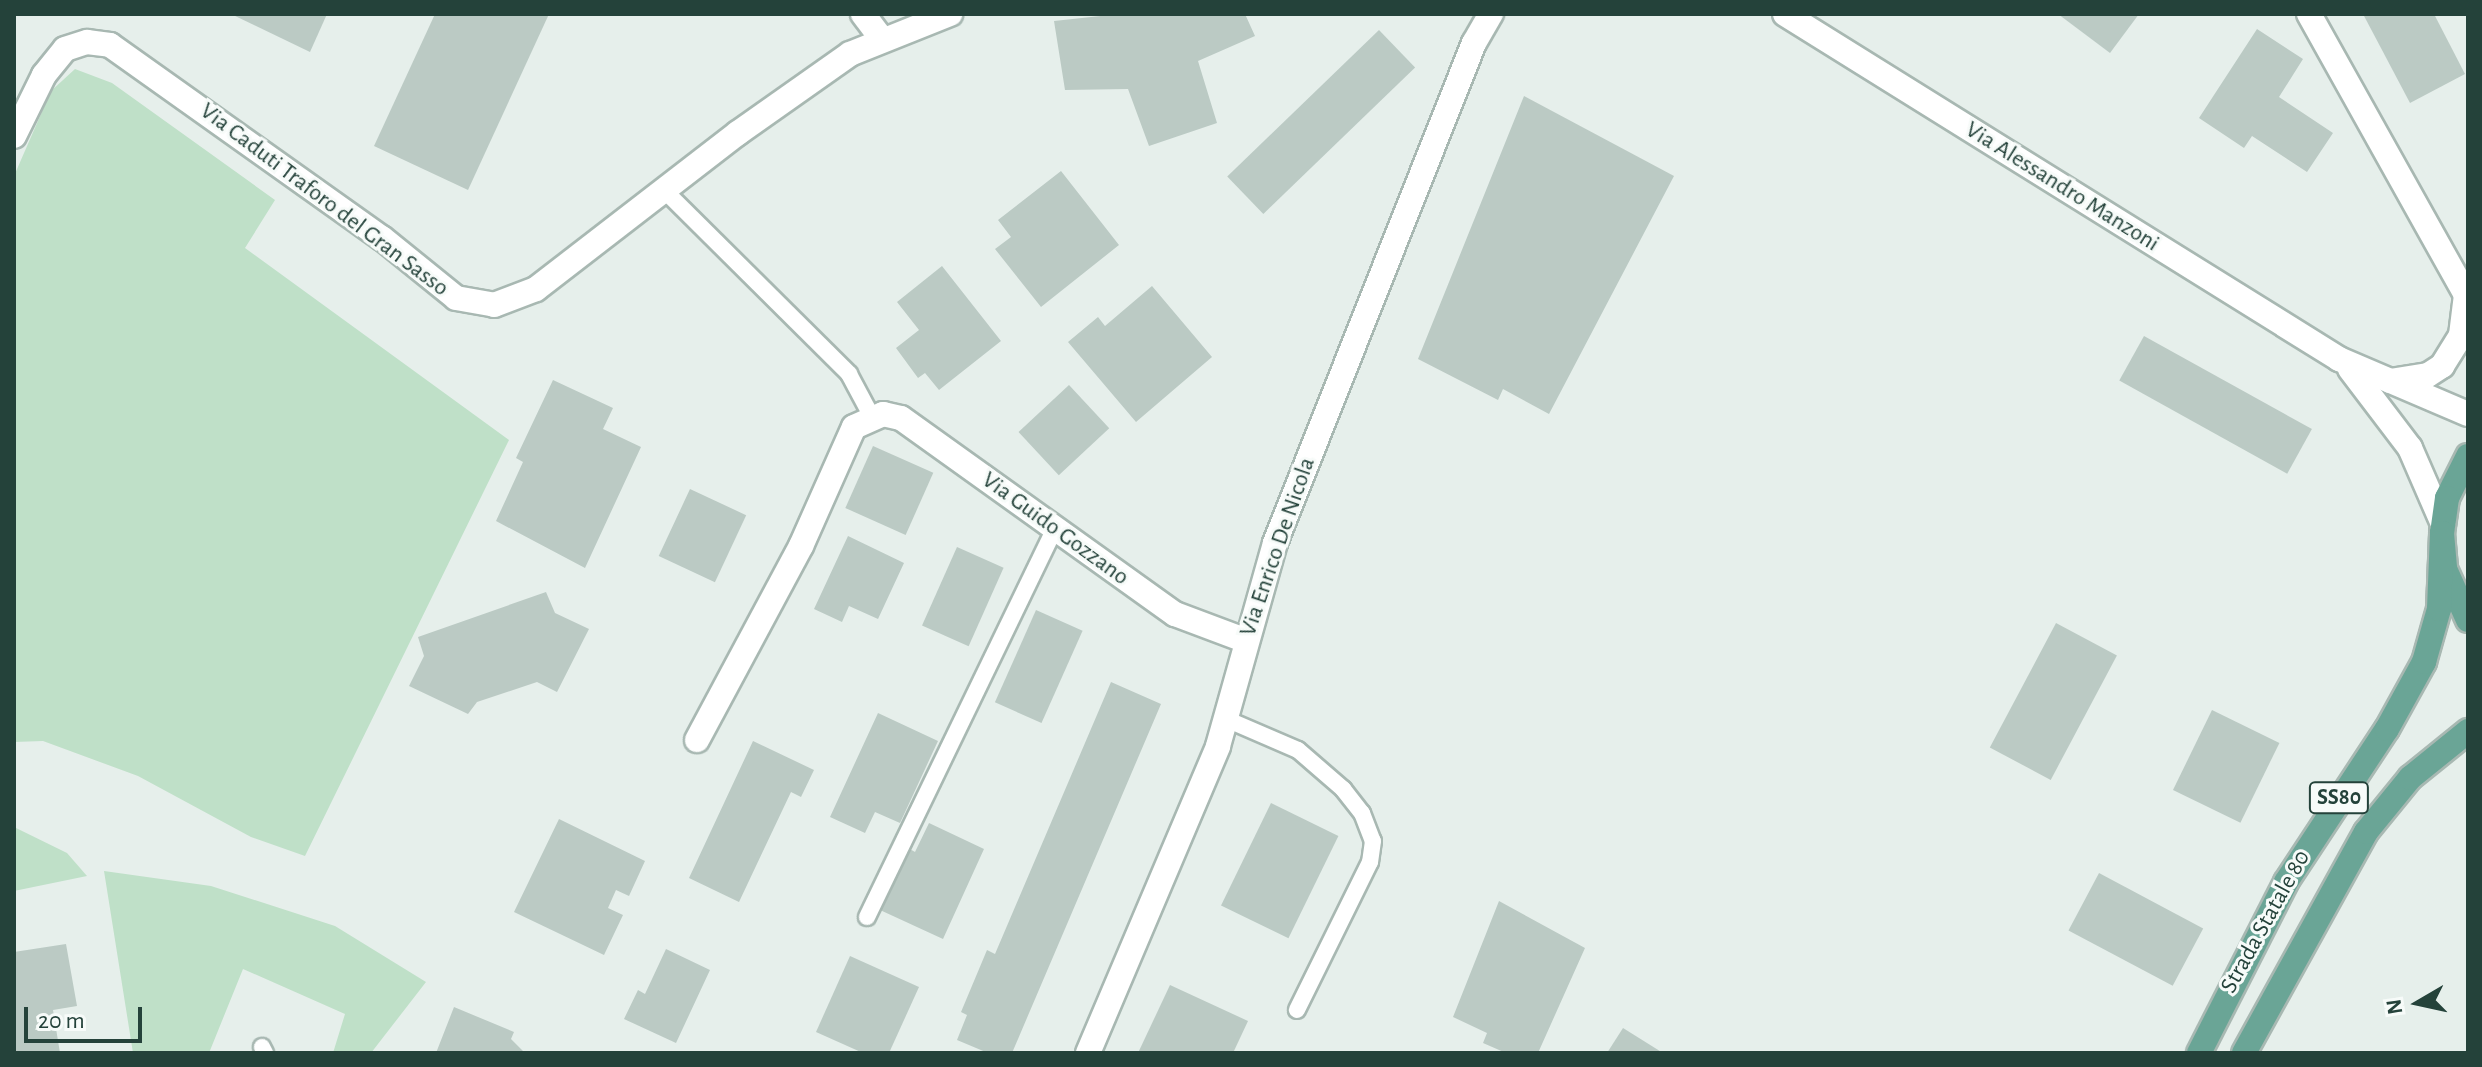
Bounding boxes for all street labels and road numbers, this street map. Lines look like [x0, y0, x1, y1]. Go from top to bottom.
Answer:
street label: Via Caduti Traforo del Gran Sasso [194, 97, 454, 303]
street label: Via Alessandro Manzoni [1960, 116, 2164, 258]
street label: Via Enrico De Nicola [1234, 454, 1322, 640]
street label: Via Guido Gozzano [976, 466, 1134, 592]
road number: SS80 [2307, 780, 2371, 816]
street label: Strada Statale 80 [2215, 846, 2317, 998]

